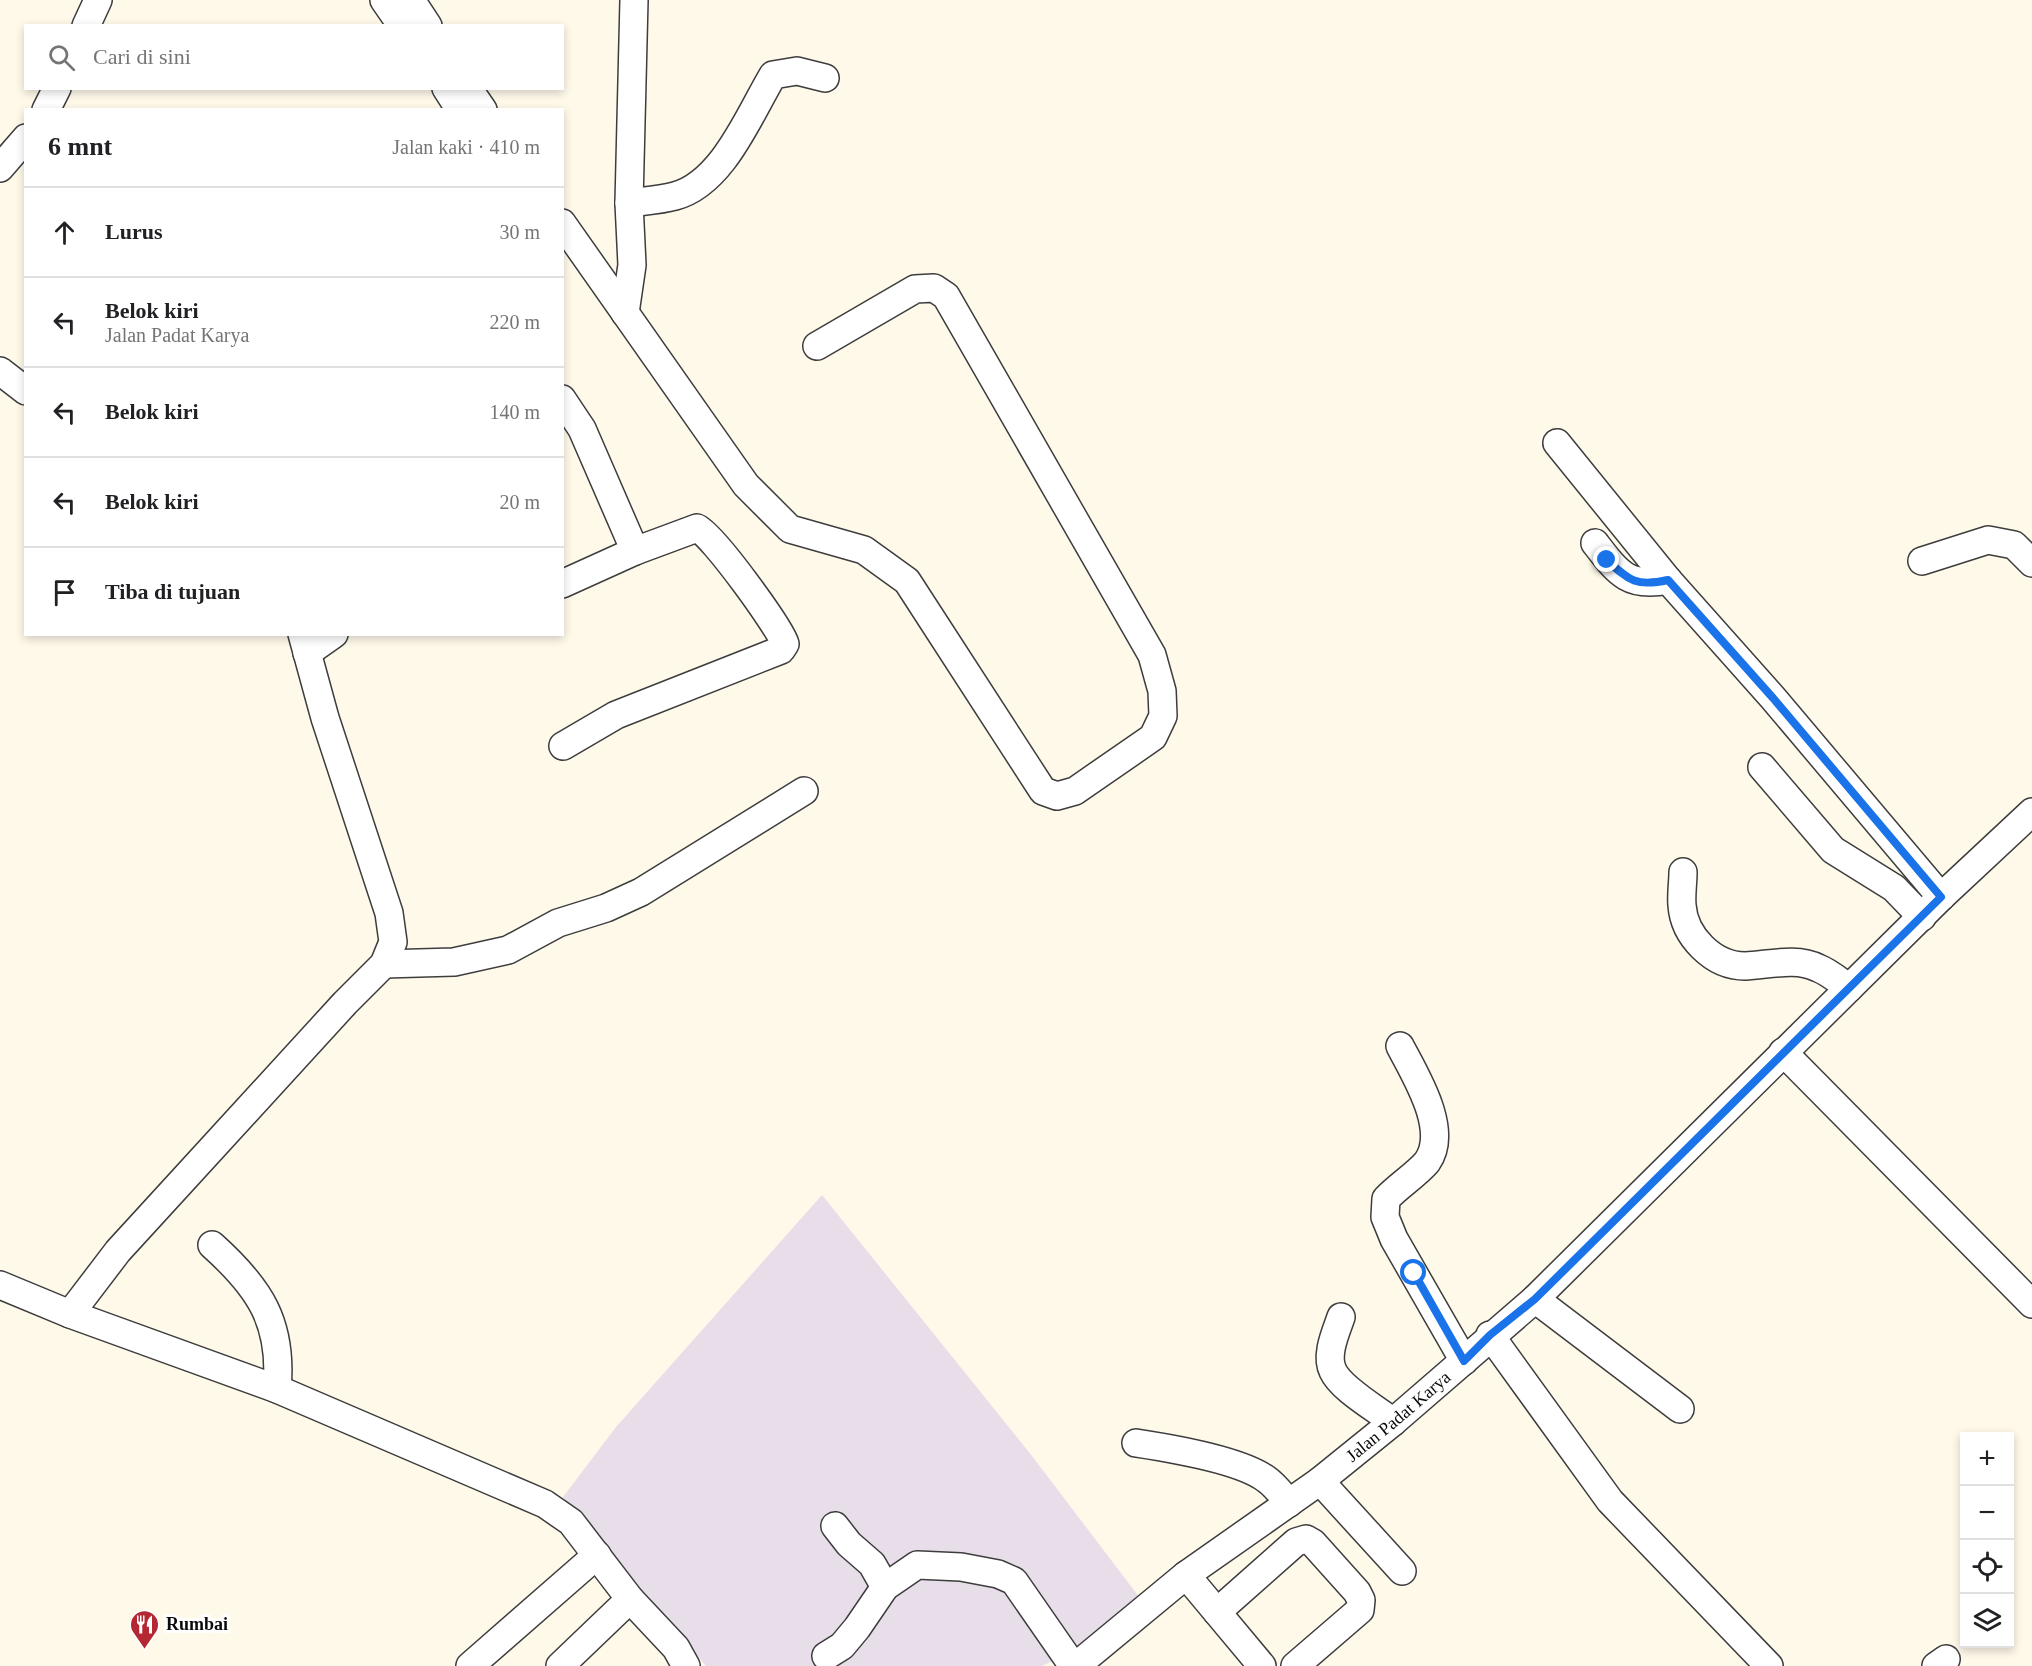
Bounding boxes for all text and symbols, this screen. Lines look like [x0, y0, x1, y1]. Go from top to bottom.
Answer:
search box [24, 24, 564, 90]
icon: search [45, 41, 78, 74]
text: Cari di sini [93, 44, 191, 69]
text: 6 mnt [48, 132, 112, 161]
text: Jalan kaki · 410 m [392, 136, 540, 158]
icon: ahead [48, 216, 81, 249]
text: Lurus [105, 219, 162, 244]
text: 30 m [499, 221, 540, 243]
text: Belok kiri [105, 298, 199, 323]
icon: left [48, 306, 81, 339]
text: 220 m [489, 311, 540, 333]
text: Jalan Padat Karya [105, 324, 249, 346]
icon: left [48, 396, 81, 429]
text: Belok kiri [105, 399, 199, 424]
text: 140 m [489, 401, 540, 423]
icon: left [48, 486, 81, 519]
text: Belok kiri [105, 489, 199, 514]
text: 20 m [499, 491, 540, 513]
route end [1593, 546, 1619, 572]
icon: arrive [48, 576, 81, 609]
text: Tiba di tujuan [105, 579, 240, 604]
route start [1400, 1259, 1426, 1285]
street label: Jalan Padat Karya [1342, 1367, 1455, 1466]
map controls [1960, 1432, 2014, 1648]
button: + [1960, 1432, 2014, 1486]
button: − [1960, 1486, 2014, 1540]
button: locate [1960, 1540, 2014, 1594]
button: layers [1960, 1594, 2014, 1648]
restaurant icon: Rumbai [129, 1608, 161, 1650]
place label: Rumbai [166, 1614, 228, 1634]

